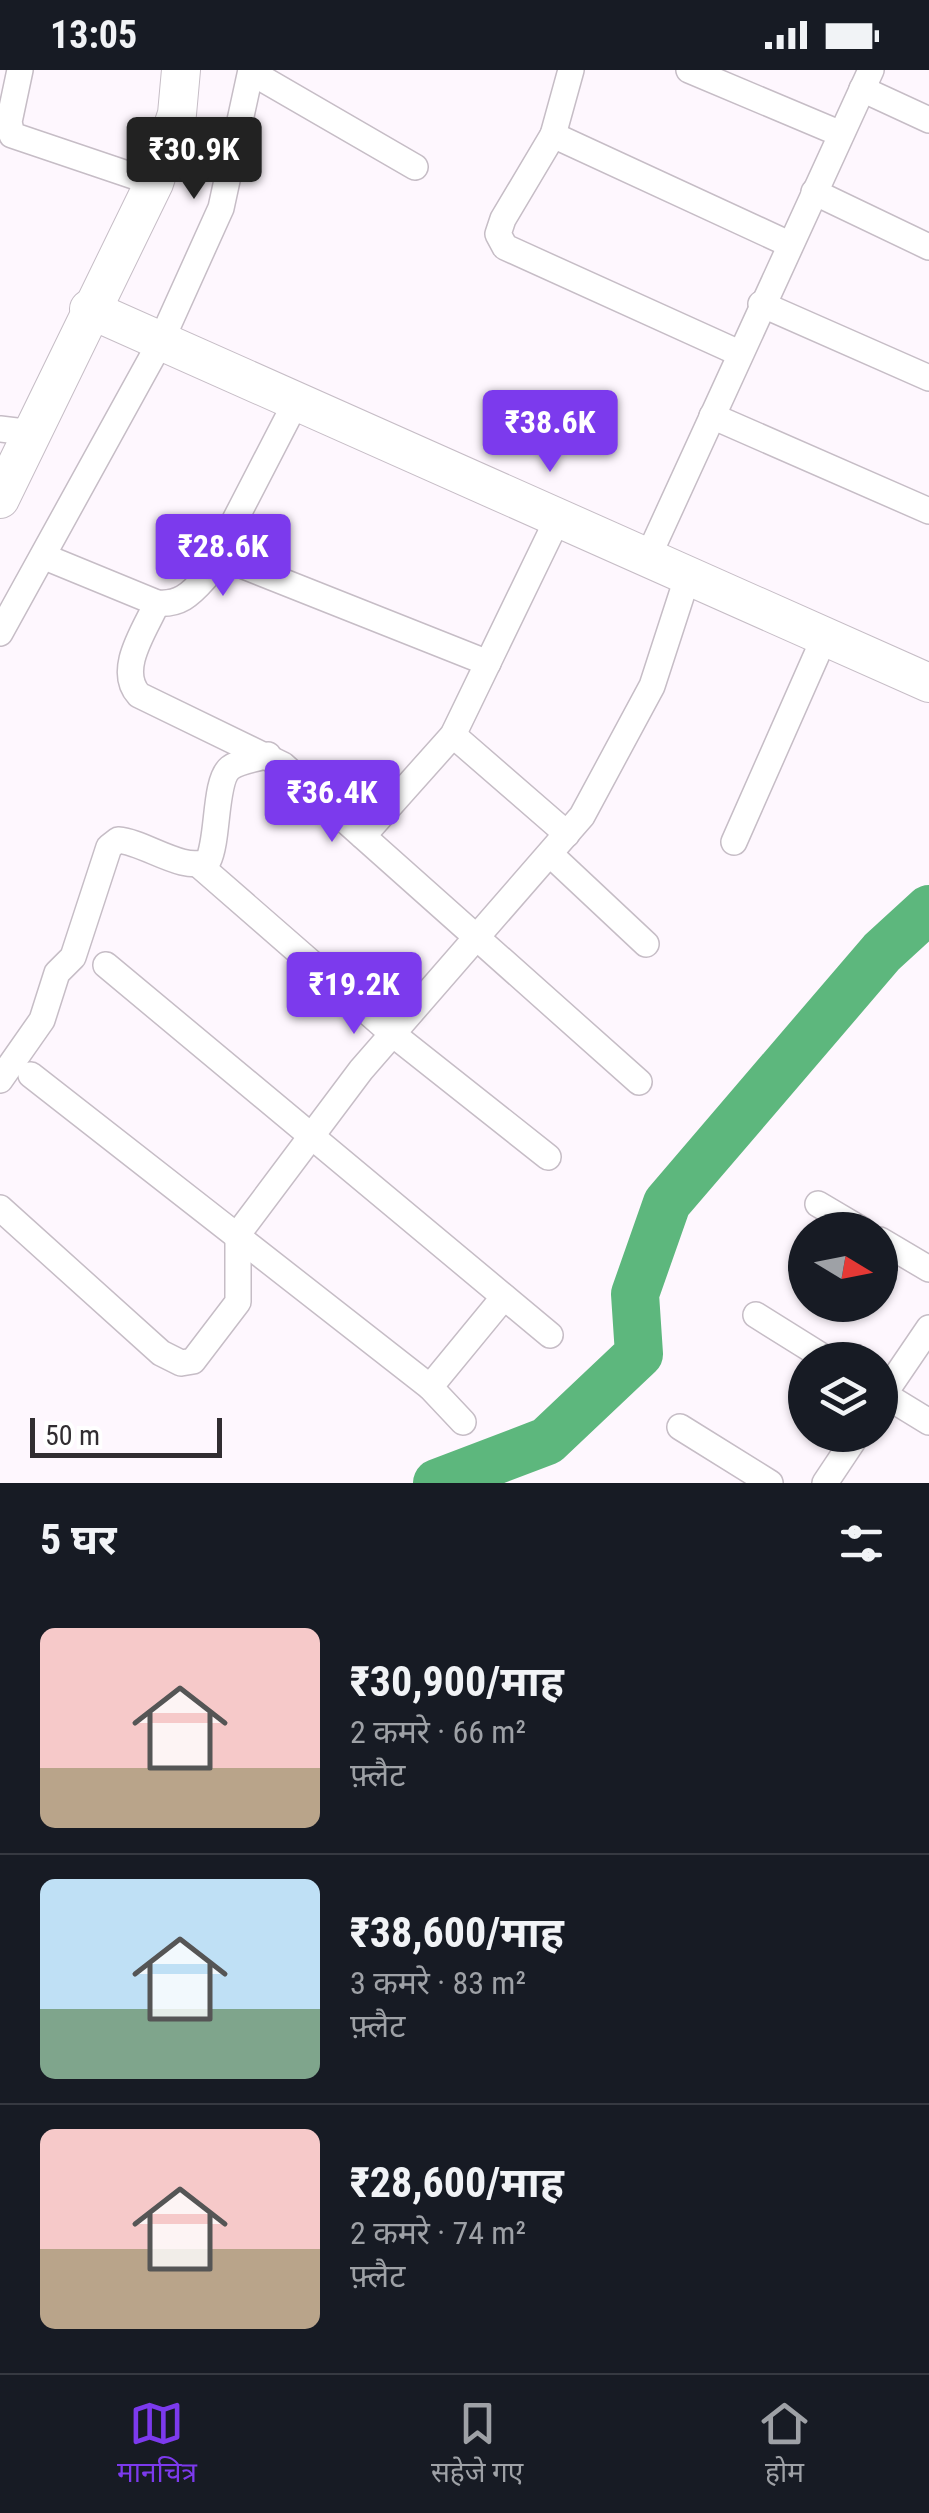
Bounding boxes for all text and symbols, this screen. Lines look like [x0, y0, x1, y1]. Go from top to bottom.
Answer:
text: 13:05 [50, 13, 137, 57]
pin: ₹30.9K [113, 117, 275, 202]
text: ₹30.9K [149, 130, 239, 168]
pin: ₹38.6K [469, 390, 631, 475]
text: ₹38.6K [505, 403, 595, 441]
pin: ₹28.6K [142, 514, 304, 599]
text: ₹28.6K [178, 527, 268, 565]
pin: ₹36.4K [251, 760, 413, 845]
text: ₹36.4K [287, 773, 377, 811]
pin: ₹19.2K [273, 952, 435, 1037]
text: ₹19.2K [309, 965, 399, 1003]
north arrow [788, 1212, 898, 1322]
map controls [788, 1212, 898, 1452]
button: layers [788, 1342, 898, 1452]
scale bar [30, 1413, 222, 1458]
text: 50 m [45, 1419, 100, 1452]
text: 5 घर [40, 1515, 117, 1564]
icon: filters [834, 1516, 889, 1571]
text: ₹30,900/माह [350, 1657, 564, 1706]
icon: home [120, 1668, 240, 1788]
text: 2 कमरे · 66 m² [350, 1713, 526, 1751]
text: फ़्लैट [350, 1756, 405, 1794]
text: ₹38,600/माह [350, 1908, 564, 1957]
icon: home [120, 1919, 240, 2039]
text: 3 कमरे · 83 m² [350, 1964, 526, 2002]
text: फ़्लैट [350, 2007, 405, 2045]
text: ₹28,600/माह [350, 2158, 564, 2207]
icon: home [120, 2169, 240, 2289]
text: 2 कमरे · 74 m² [350, 2214, 526, 2252]
text: फ़्लैट [350, 2257, 405, 2295]
tab: मानचित्र [117, 2396, 197, 2493]
tab: सहेजे गए [431, 2396, 523, 2493]
tab: होम [757, 2396, 812, 2493]

